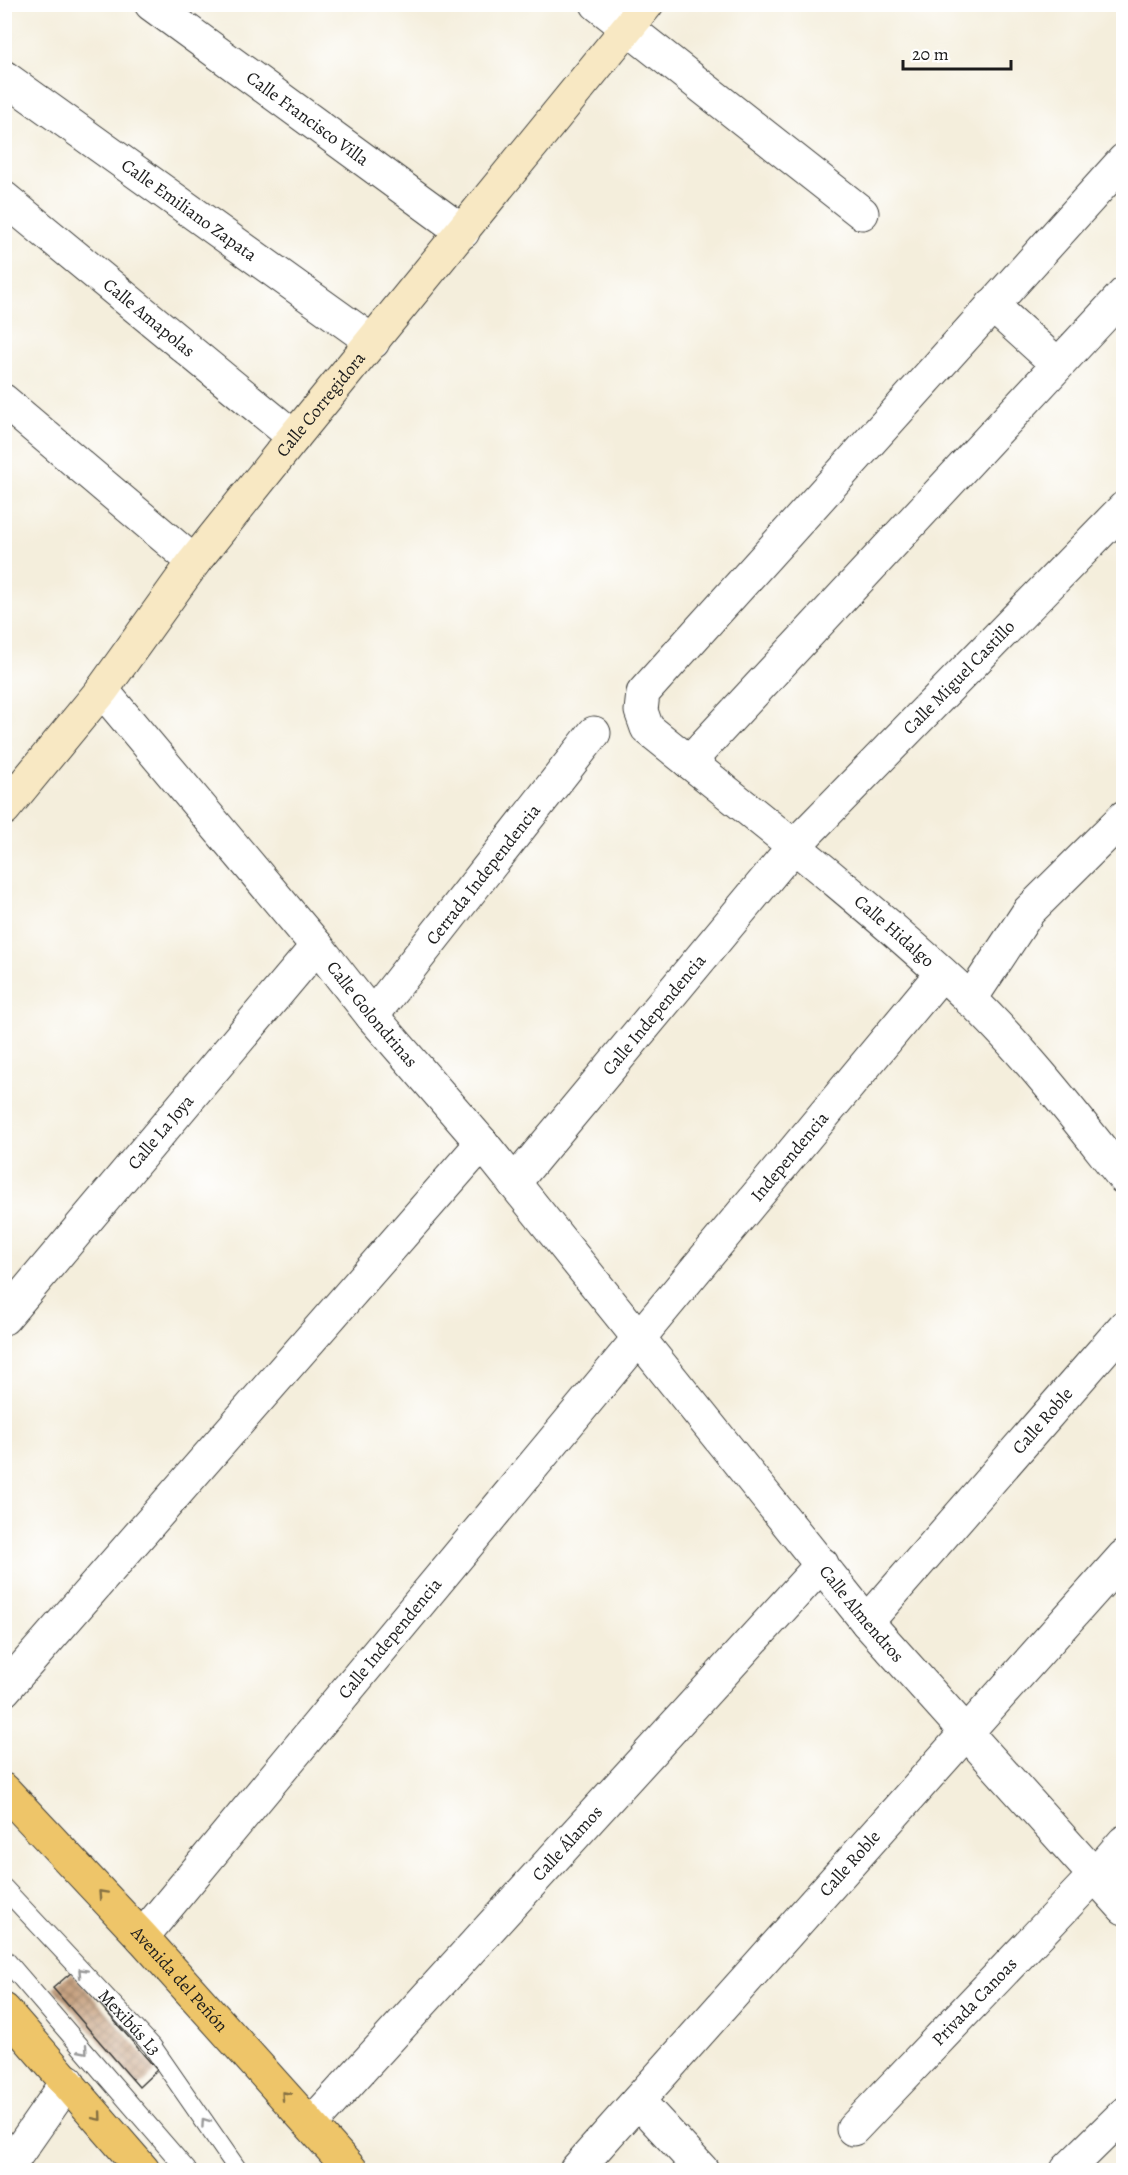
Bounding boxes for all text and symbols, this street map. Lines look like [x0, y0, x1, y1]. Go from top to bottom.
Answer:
scale bar [903, 33, 1011, 71]
text: 20 m [912, 42, 949, 66]
street label: Calle Francisco Villa [241, 66, 374, 172]
street label: Calle Emiliano Zapata [117, 153, 262, 267]
street label: Calle Amapolas [98, 273, 200, 363]
street label: Calle Corregidora [271, 346, 371, 462]
street label: Calle Miguel Castillo [897, 615, 1020, 740]
street label: Cerrada Independencia [420, 799, 546, 950]
street label: Calle Hidalgo [849, 889, 940, 972]
street label: Calle Independencia [597, 949, 712, 1080]
street label: Calle Golondrinas [321, 956, 423, 1072]
street label: Calle La Joya [122, 1089, 199, 1175]
street label: Independencia [745, 1106, 834, 1207]
street label: Calle Roble [1007, 1382, 1078, 1459]
street label: Calle Almendros [814, 1560, 910, 1667]
street label: Calle Independencia [333, 1572, 447, 1704]
street label: Calle Álamos [526, 1800, 608, 1886]
street label: Calle Roble [814, 1825, 886, 1902]
one-way arrow [98, 1891, 109, 1901]
street label: Avenida del Peñón [125, 1920, 234, 2037]
street label: Privada Canoas [927, 1952, 1022, 2051]
one-way arrow [78, 1968, 89, 1978]
street label: Mexibús L3 [93, 1984, 167, 2060]
one-way arrow [77, 2043, 88, 2054]
one-way arrow [281, 2091, 292, 2102]
one-way arrow [91, 2110, 102, 2121]
one-way arrow [201, 2118, 212, 2129]

